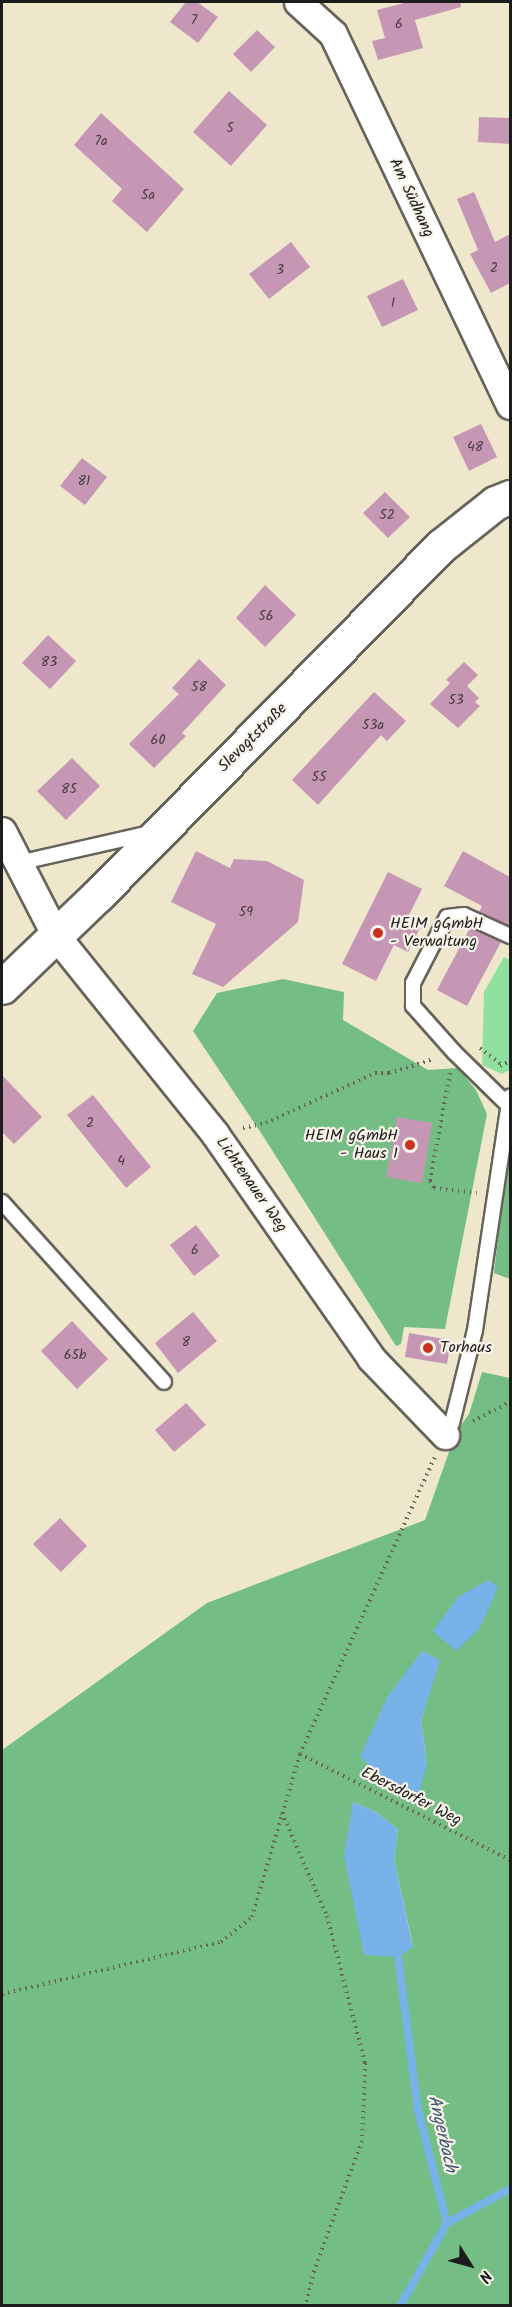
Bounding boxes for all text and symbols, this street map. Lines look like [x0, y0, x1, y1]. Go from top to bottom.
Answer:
house number: 7 [191, 12, 197, 28]
house number: 6 [395, 16, 403, 32]
house number: 5 [226, 120, 234, 136]
house number: 7a [94, 133, 108, 149]
street label: Am Südhang [384, 155, 438, 241]
house number: 5a [141, 187, 155, 203]
house number: 2 [490, 260, 498, 276]
house number: 3 [276, 262, 284, 278]
house number: 1 [391, 295, 395, 311]
house number: 48 [467, 439, 483, 455]
house number: 81 [78, 473, 90, 489]
house number: 52 [379, 507, 395, 523]
house number: 56 [258, 608, 274, 624]
house number: 83 [41, 654, 57, 670]
house number: 58 [191, 679, 207, 695]
house number: 53 [448, 692, 464, 708]
street label: Slevogtstraße [214, 699, 292, 777]
house number: 53a [362, 717, 384, 733]
house number: 60 [151, 732, 165, 748]
house number: 55 [311, 769, 327, 785]
house number: 85 [61, 781, 77, 797]
house number: 59 [239, 904, 253, 920]
place label: HEIM gGmbH - Verwaltung [390, 914, 483, 952]
marker: HEIM gGmbH - Verwaltung [371, 926, 385, 940]
house number: 2 [86, 1115, 94, 1131]
place label: HEIM gGmbH - Haus 1 [305, 1126, 398, 1164]
street label: Lichtenauer Weg [211, 1134, 291, 1236]
marker: HEIM gGmbH - Haus 1 [403, 1138, 417, 1152]
house number: 4 [117, 1153, 125, 1169]
house number: 6 [191, 1242, 199, 1258]
house number: 8 [182, 1334, 190, 1350]
place label: Torhaus [440, 1338, 492, 1358]
marker: Torhaus [421, 1341, 435, 1355]
house number: 65b [64, 1347, 86, 1363]
street label: Ebersdorfer Weg [358, 1764, 464, 1830]
water label: Angerbach [422, 2093, 460, 2175]
north arrow [440, 2235, 500, 2295]
text: N [472, 2265, 498, 2288]

